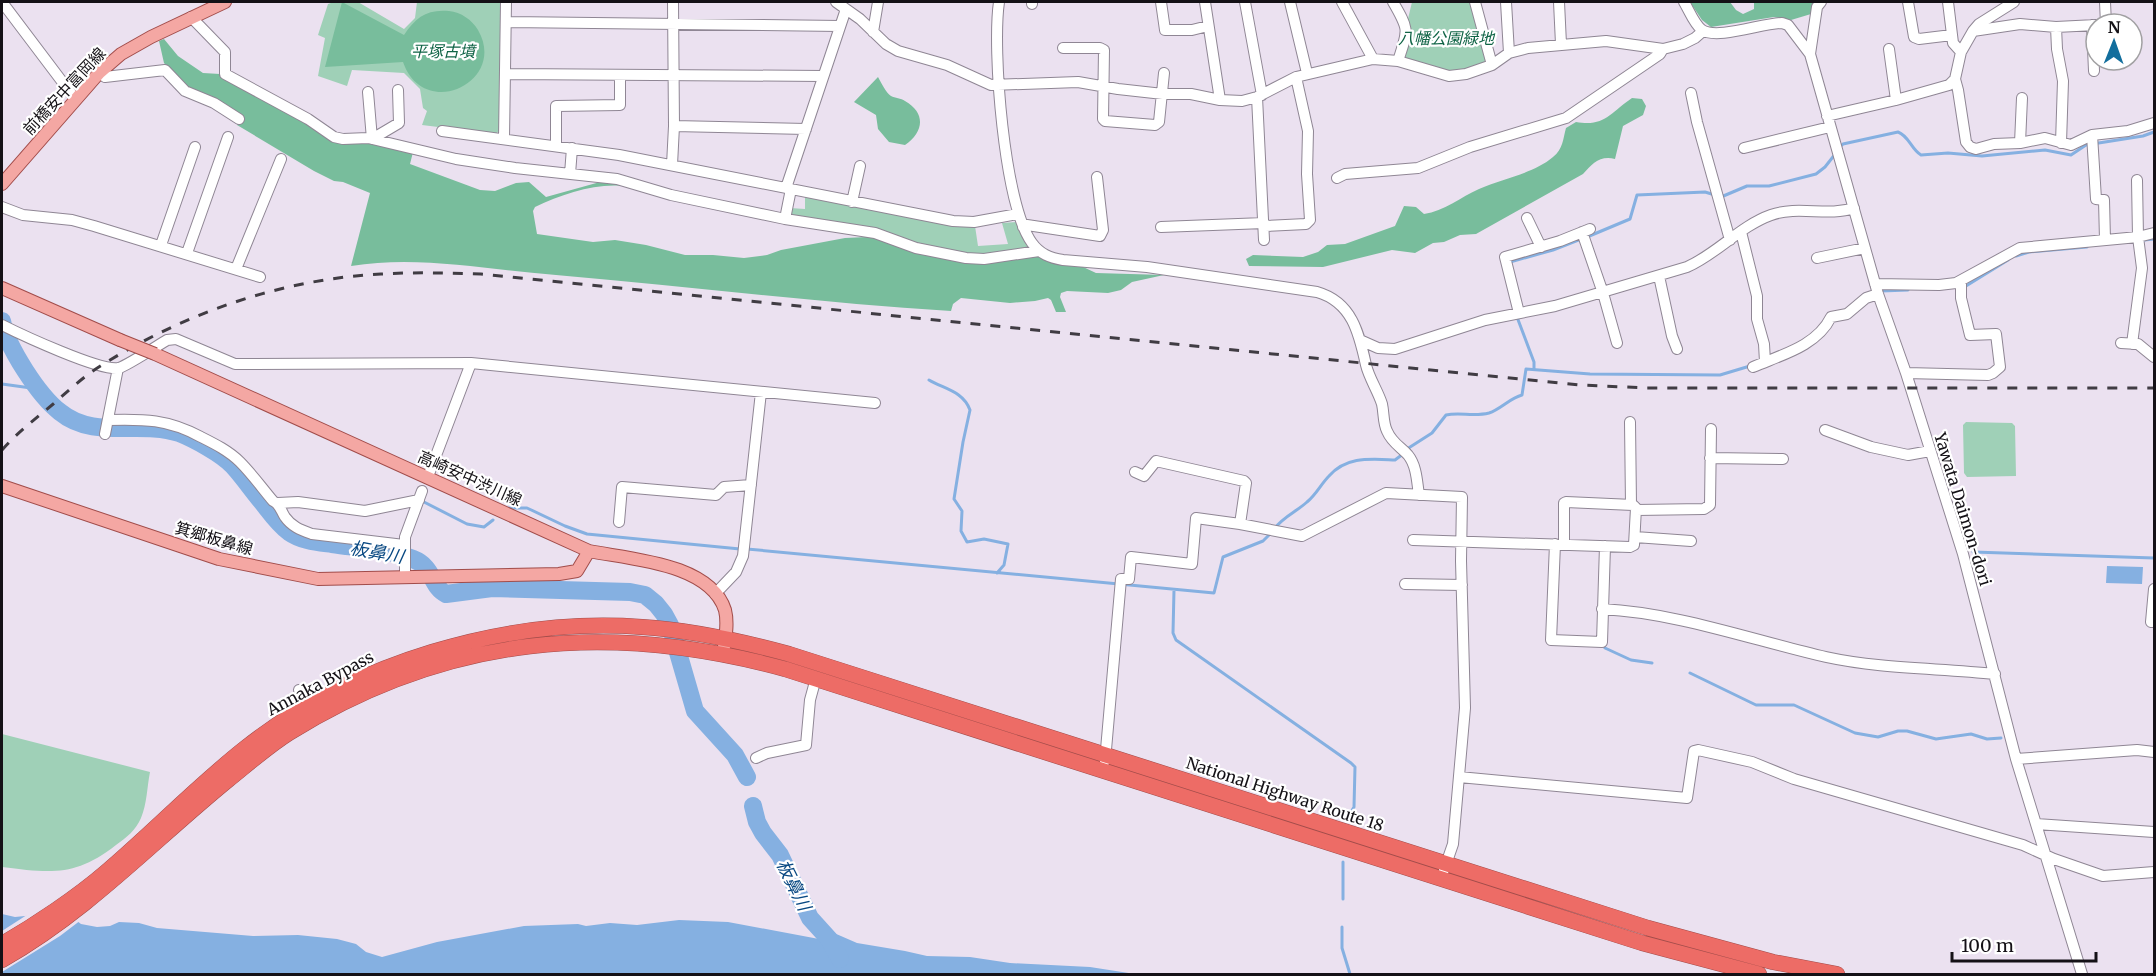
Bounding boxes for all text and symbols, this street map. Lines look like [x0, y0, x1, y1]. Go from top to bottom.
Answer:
north arrow [2084, 12, 2144, 72]
text: N [2108, 17, 2121, 37]
park label: 八幡公園緑地 [1398, 28, 1496, 48]
park label: 平塚古墳 [411, 41, 477, 61]
street label: 前橋安中富岡線 [18, 43, 110, 139]
street label: Yawata Daimon-dori [1930, 429, 1996, 588]
street label: 高崎安中渋川線 [415, 446, 525, 510]
street label: 箕郷板鼻線 [173, 517, 255, 559]
water label: 板鼻川 [348, 536, 408, 568]
street label: Annaka Bypass [262, 646, 377, 720]
street label: National Highway Route 18 [1184, 753, 1386, 835]
water label: 板鼻川 [772, 856, 817, 916]
scale bar [1952, 925, 2096, 963]
text: 100 m [1961, 934, 2014, 957]

